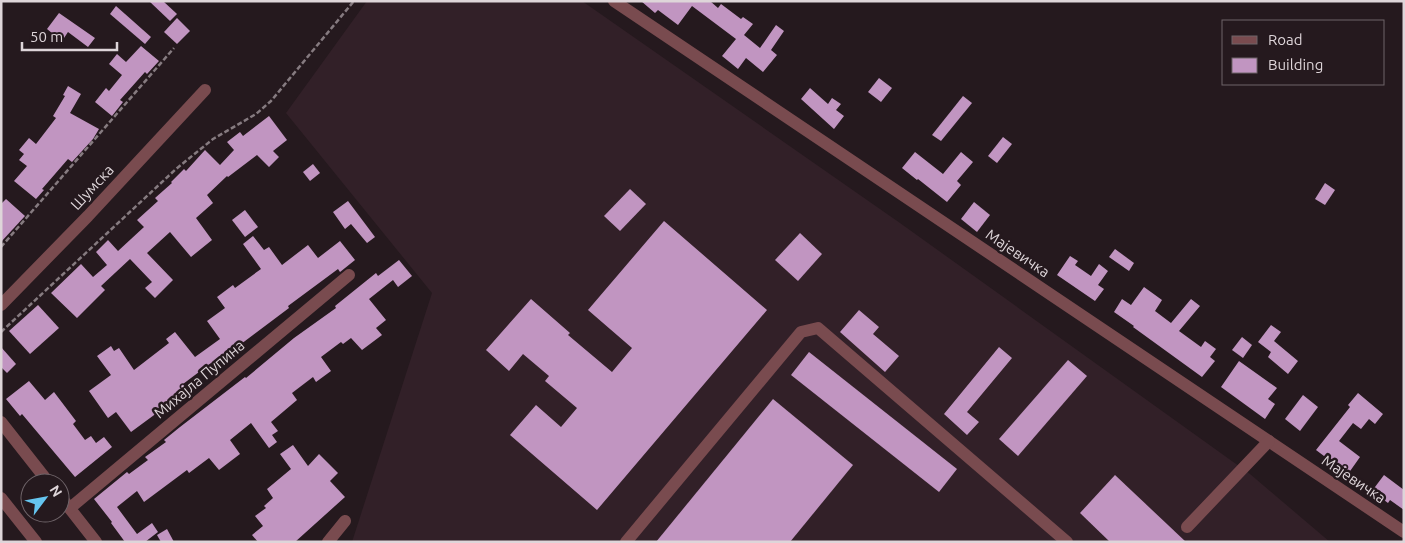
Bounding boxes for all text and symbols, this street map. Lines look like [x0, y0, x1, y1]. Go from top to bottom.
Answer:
scale bar [22, 20, 118, 52]
legend [1222, 20, 1385, 85]
text: 50 m [30, 28, 63, 45]
text: Road [1268, 31, 1303, 48]
text: Building [1268, 56, 1323, 73]
street label: Шумска [67, 161, 117, 213]
street label: Мајевичка [983, 226, 1053, 280]
street label: Михајла Пупина [151, 336, 247, 422]
street label: Мајевичка [1319, 452, 1389, 506]
north arrow [20, 473, 70, 523]
text: N [46, 482, 66, 500]

